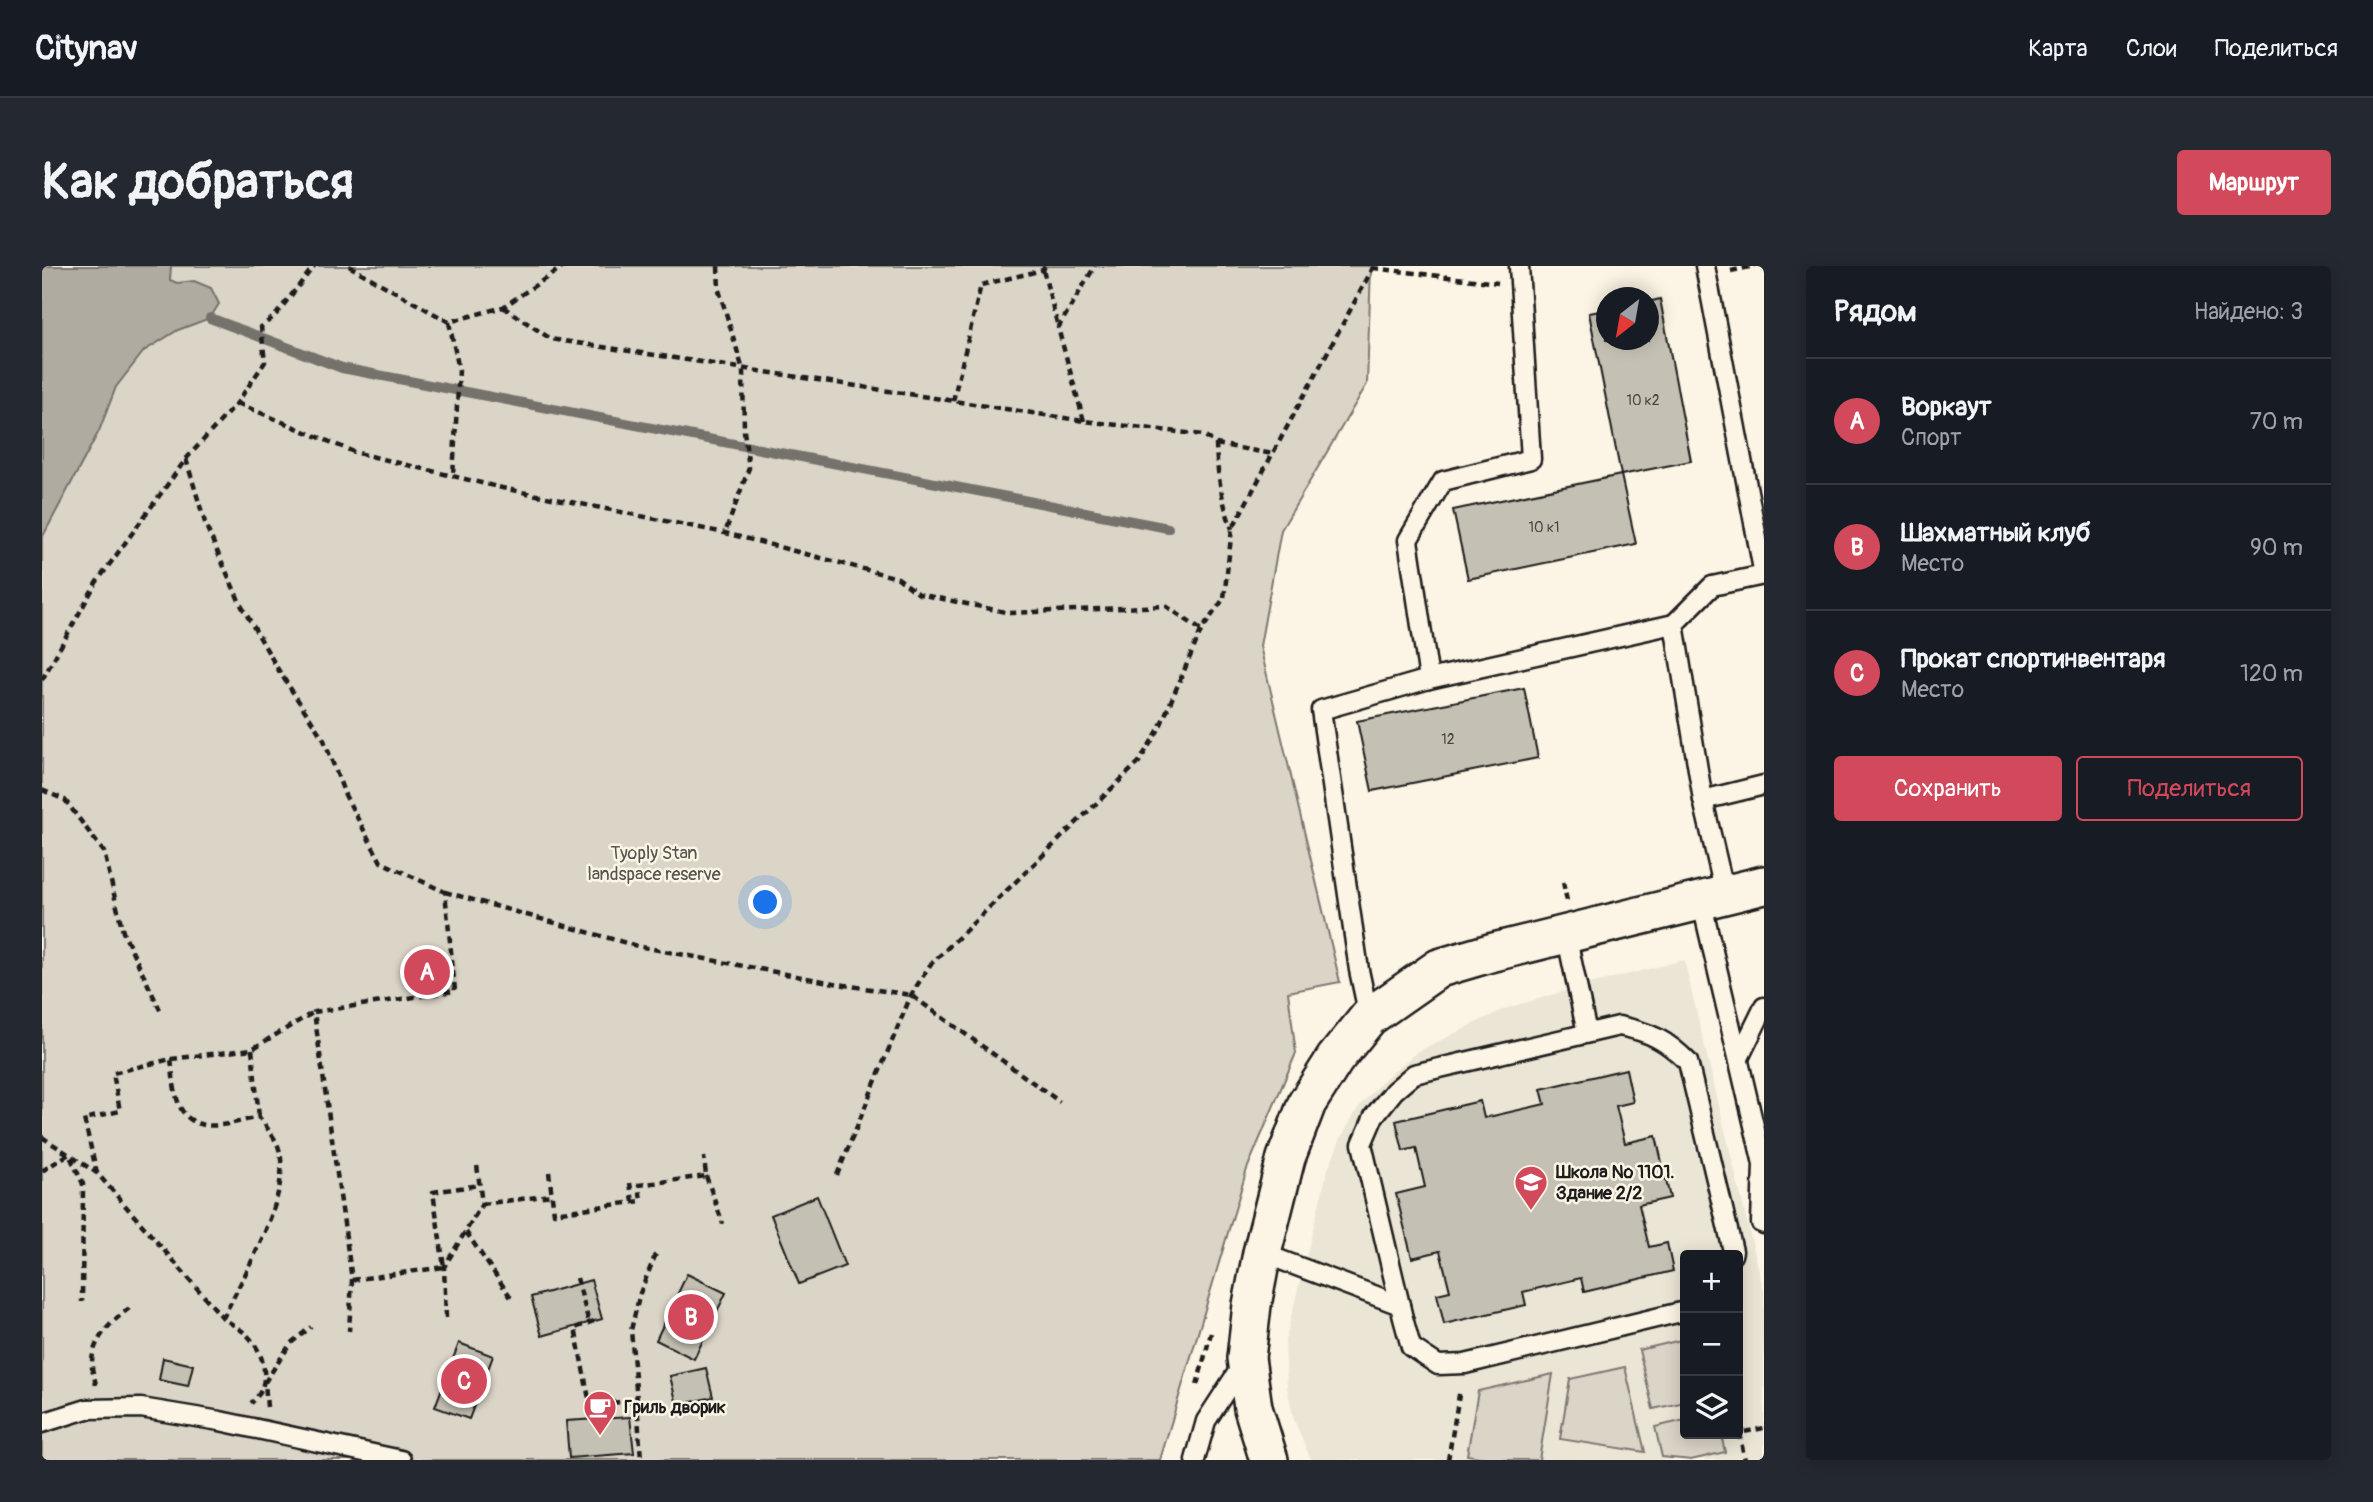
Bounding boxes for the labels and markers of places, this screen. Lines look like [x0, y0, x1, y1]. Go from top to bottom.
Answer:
pin: A [404, 946, 450, 998]
place label: Школа № 1101. Здание 2/2 [1555, 1161, 1675, 1205]
school or university icon: Школа № 1101. Здание 2/2 [1512, 1163, 1550, 1212]
pin: B [668, 1291, 714, 1343]
pin: C [441, 1355, 487, 1407]
cafe icon: Гриль дворик [581, 1388, 619, 1437]
place label: Гриль дворик [624, 1396, 726, 1419]

